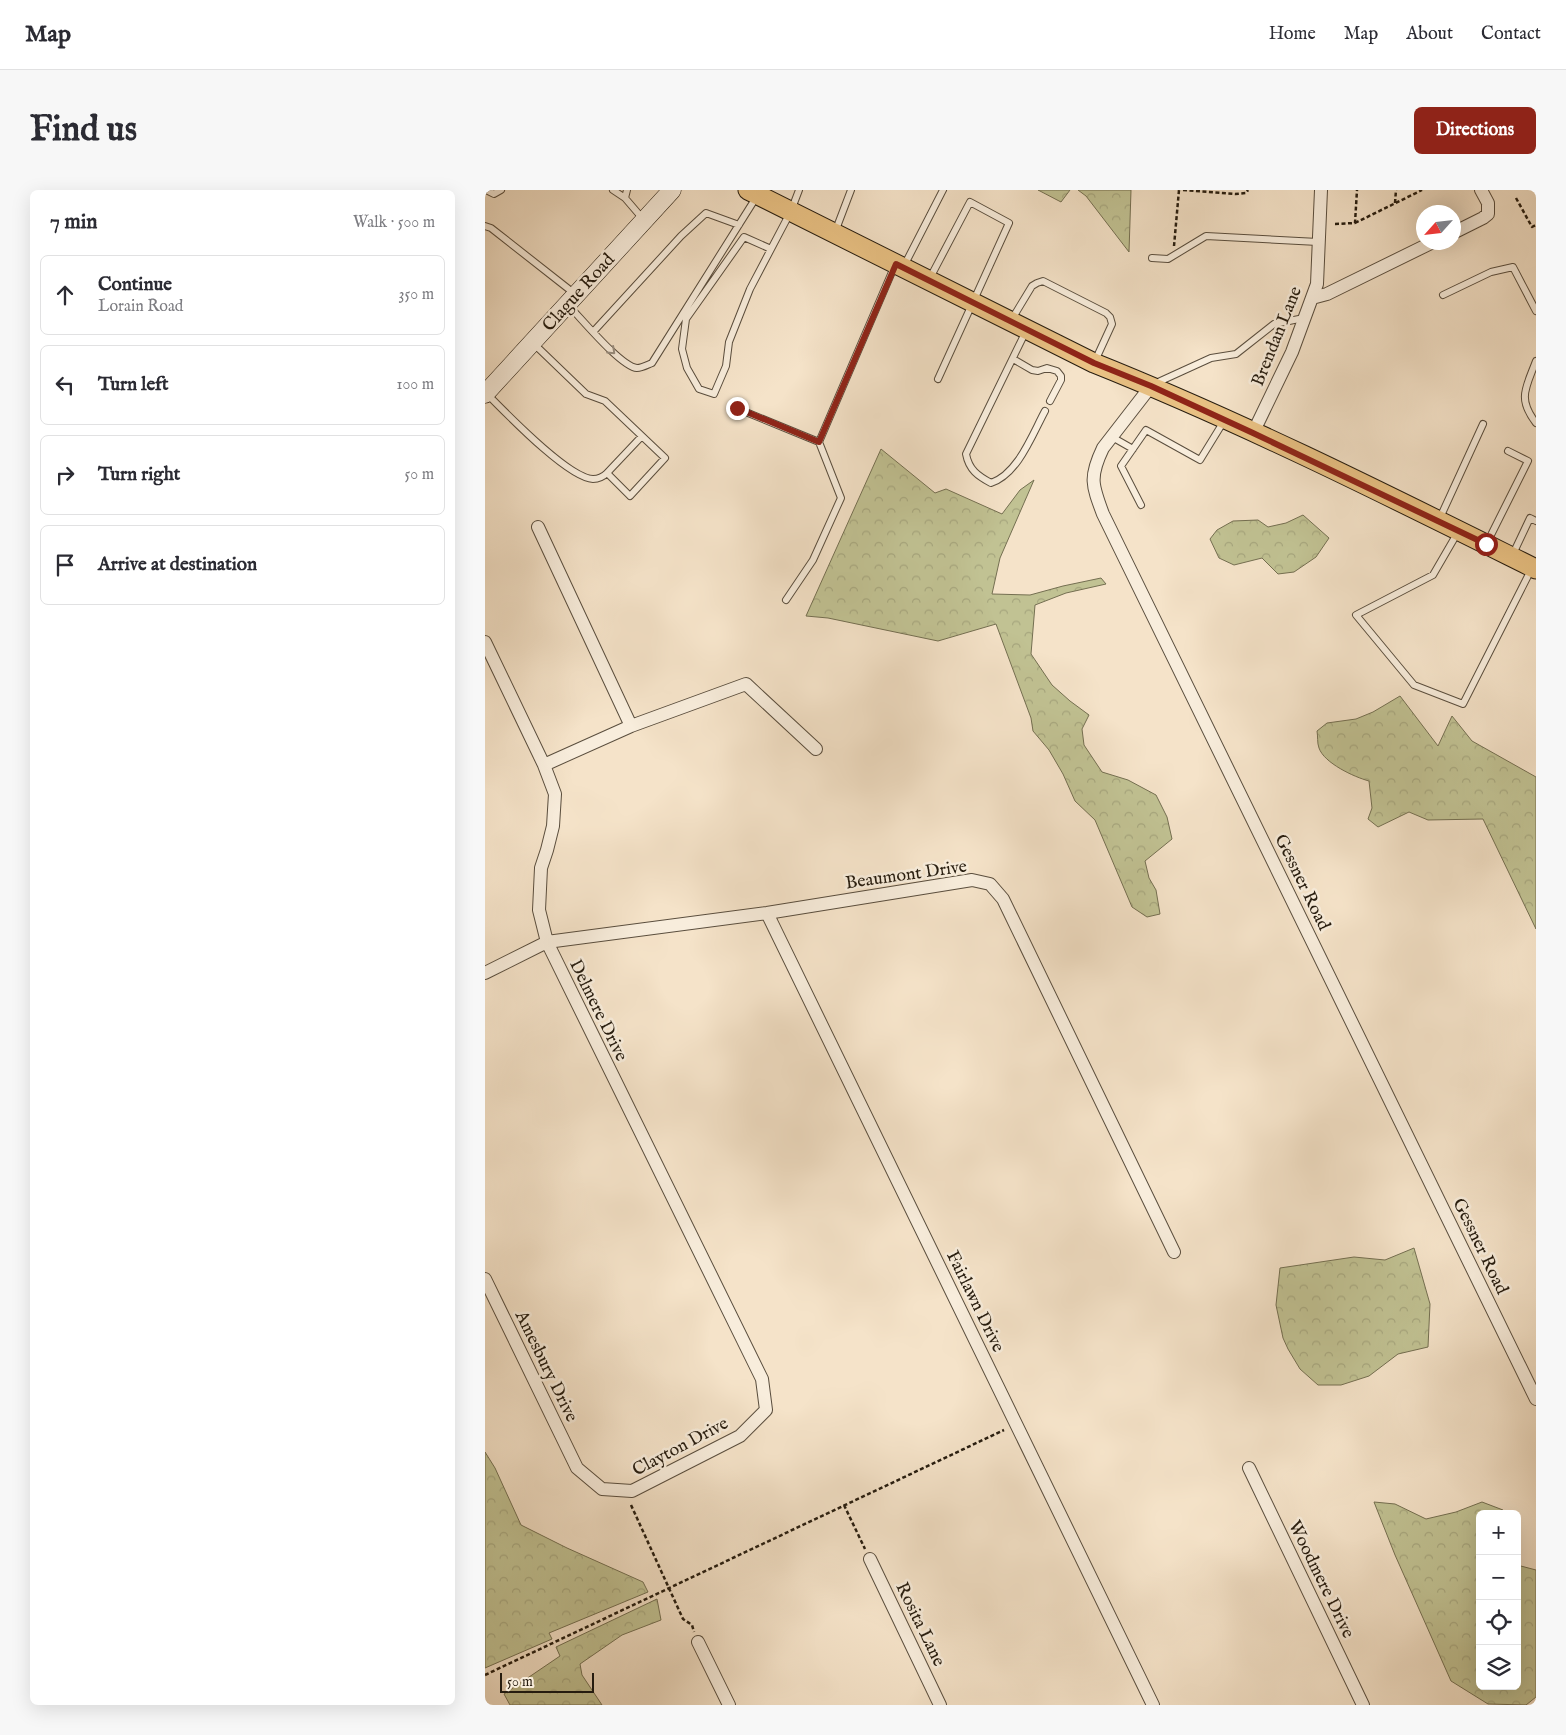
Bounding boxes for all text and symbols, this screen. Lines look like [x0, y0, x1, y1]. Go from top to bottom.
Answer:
text: Map [25, 19, 71, 50]
text: Home [1269, 23, 1316, 46]
text: Map [1344, 23, 1378, 46]
text: About [1406, 23, 1453, 46]
text: Contact [1481, 23, 1541, 46]
button: Directions [1414, 107, 1536, 154]
text: Find us [30, 108, 137, 153]
north arrow [1416, 205, 1461, 250]
text: 7 min [50, 209, 97, 236]
text: Walk · 500 m [353, 213, 435, 233]
street label: Clague Road [538, 249, 621, 337]
text: Continue [98, 273, 172, 297]
icon: ahead [51, 281, 79, 309]
street label: Brendan Lane [1247, 283, 1308, 390]
text: 350 m [399, 285, 434, 305]
text: Lorain Road [98, 297, 183, 317]
one-way arrow [606, 345, 615, 354]
icon: left [51, 371, 79, 399]
text: Turn left [98, 373, 169, 397]
text: 100 m [397, 375, 434, 395]
route end [726, 397, 749, 420]
icon: right [51, 461, 79, 489]
text: Turn right [98, 463, 180, 487]
text: 50 m [405, 465, 434, 485]
route start [1475, 533, 1498, 556]
icon: arrive [51, 551, 79, 579]
text: Arrive at destination [98, 553, 257, 577]
street label: Gessner Road [1268, 831, 1335, 935]
street label: Beaumont Drive [844, 856, 968, 895]
street label: Delmere Drive [563, 956, 632, 1065]
street label: Gessner Road [1446, 1195, 1513, 1299]
street label: Fairlawn Drive [940, 1247, 1009, 1356]
street label: Amesbury Drive [508, 1306, 582, 1426]
street label: Clayton Drive [629, 1412, 733, 1482]
map controls [1476, 1510, 1521, 1690]
button: + [1476, 1510, 1521, 1555]
street label: Woodmere Drive [1282, 1517, 1359, 1642]
button: − [1476, 1555, 1521, 1600]
street label: Rosita Lane [889, 1579, 950, 1670]
button: locate [1476, 1600, 1521, 1645]
button: layers [1476, 1645, 1521, 1690]
scale bar [500, 1670, 594, 1693]
text: 50 m [507, 1673, 533, 1691]

